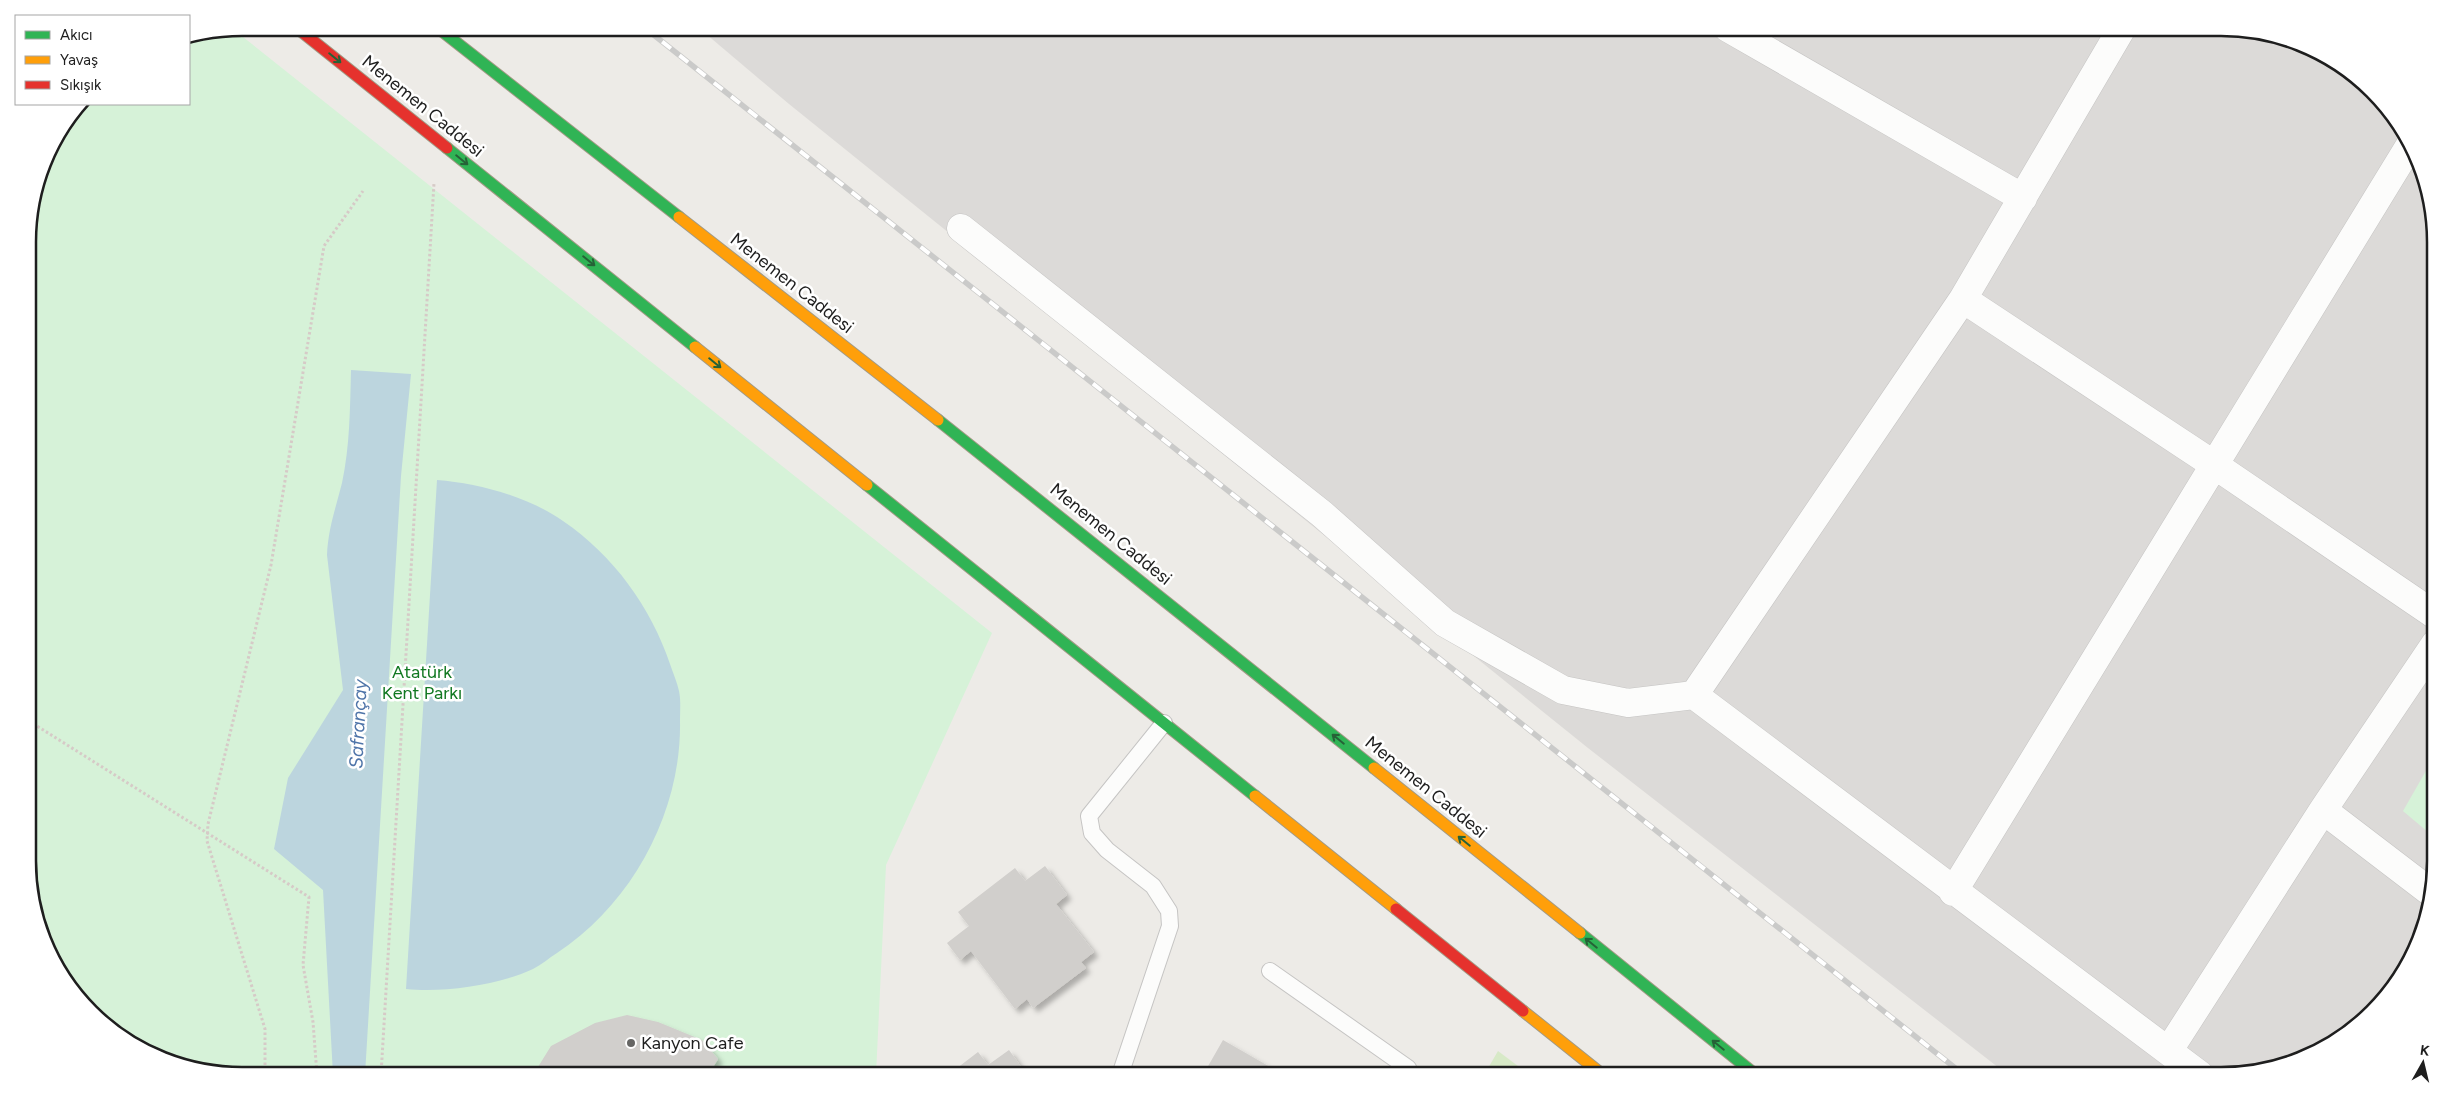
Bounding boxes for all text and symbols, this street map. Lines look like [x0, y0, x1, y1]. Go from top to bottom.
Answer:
legend [15, 15, 190, 105]
text: Akıcı [60, 26, 93, 44]
street label: Menemen Caddesi [358, 50, 488, 162]
text: Yavaş [60, 51, 98, 69]
one-way arrow [328, 53, 342, 63]
text: Sıkışık [60, 76, 102, 94]
one-way arrow [455, 154, 468, 165]
street label: Menemen Caddesi [726, 228, 858, 338]
one-way arrow [582, 256, 595, 267]
one-way arrow [709, 358, 722, 369]
street label: Menemen Caddesi [1046, 478, 1176, 590]
park label: Atatürk Kent Parkı [382, 661, 462, 704]
water label: Safrançay [344, 678, 372, 769]
street label: Menemen Caddesi [1361, 731, 1491, 843]
one-way arrow [1332, 733, 1345, 744]
one-way arrow [1458, 835, 1471, 846]
one-way arrow [1585, 937, 1598, 948]
place label: Kanyon Cafe [641, 1032, 744, 1054]
marker: Kanyon Cafe [625, 1037, 637, 1049]
north arrow [2398, 1038, 2448, 1088]
one-way arrow [1711, 1039, 1724, 1050]
text: K [2419, 1042, 2431, 1060]

